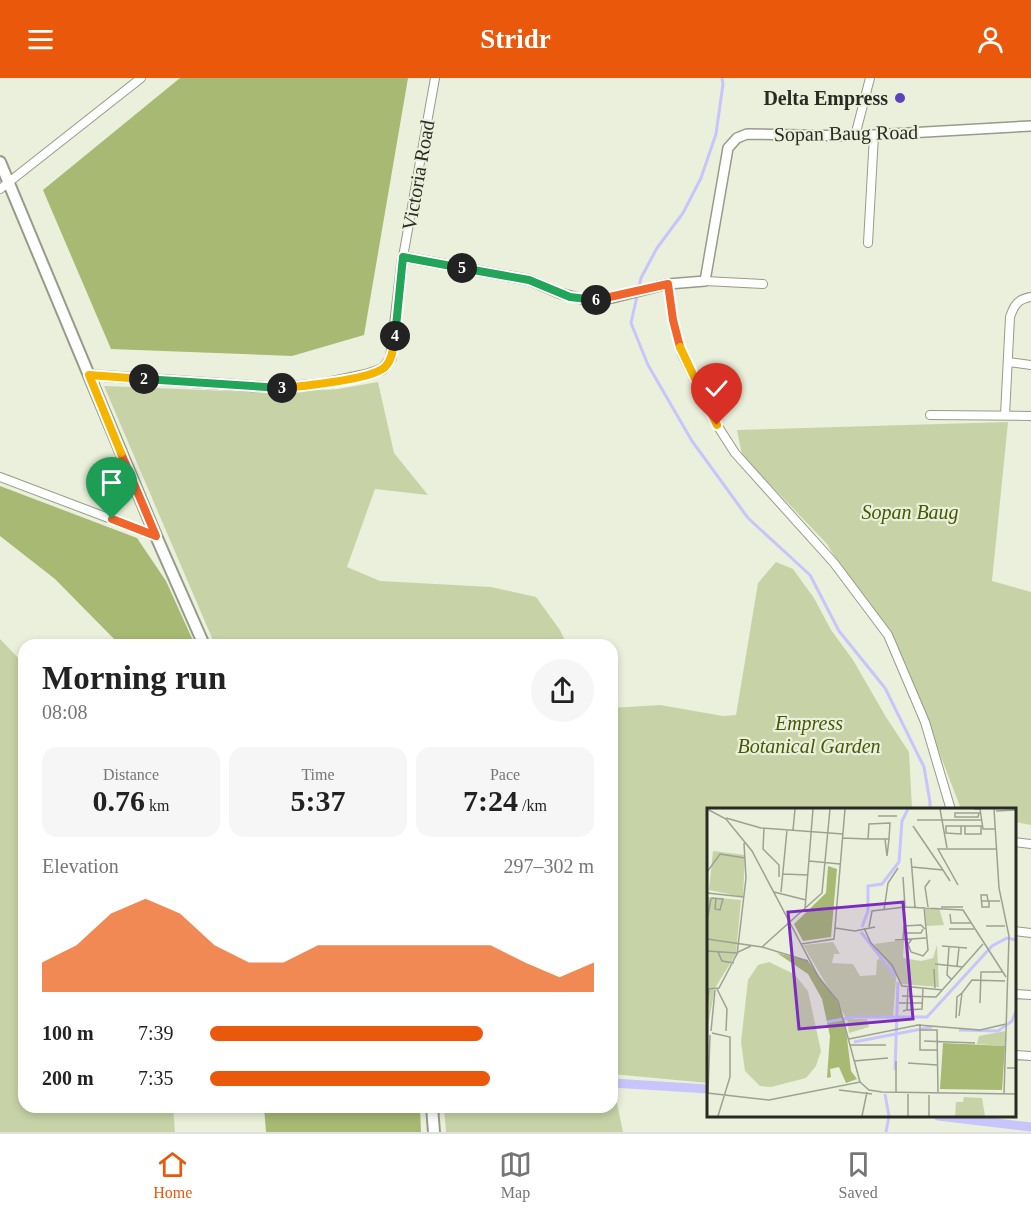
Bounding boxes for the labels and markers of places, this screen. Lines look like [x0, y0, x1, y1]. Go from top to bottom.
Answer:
place label: Delta Empress [763, 87, 888, 110]
marker: Delta Empress [893, 91, 907, 105]
pin: 5 [447, 253, 477, 283]
pin: 6 [581, 285, 611, 315]
pin: 4 [380, 321, 410, 351]
pin [691, 363, 742, 425]
pin: 2 [129, 364, 159, 394]
pin: 3 [267, 373, 297, 403]
pin [86, 457, 137, 519]

